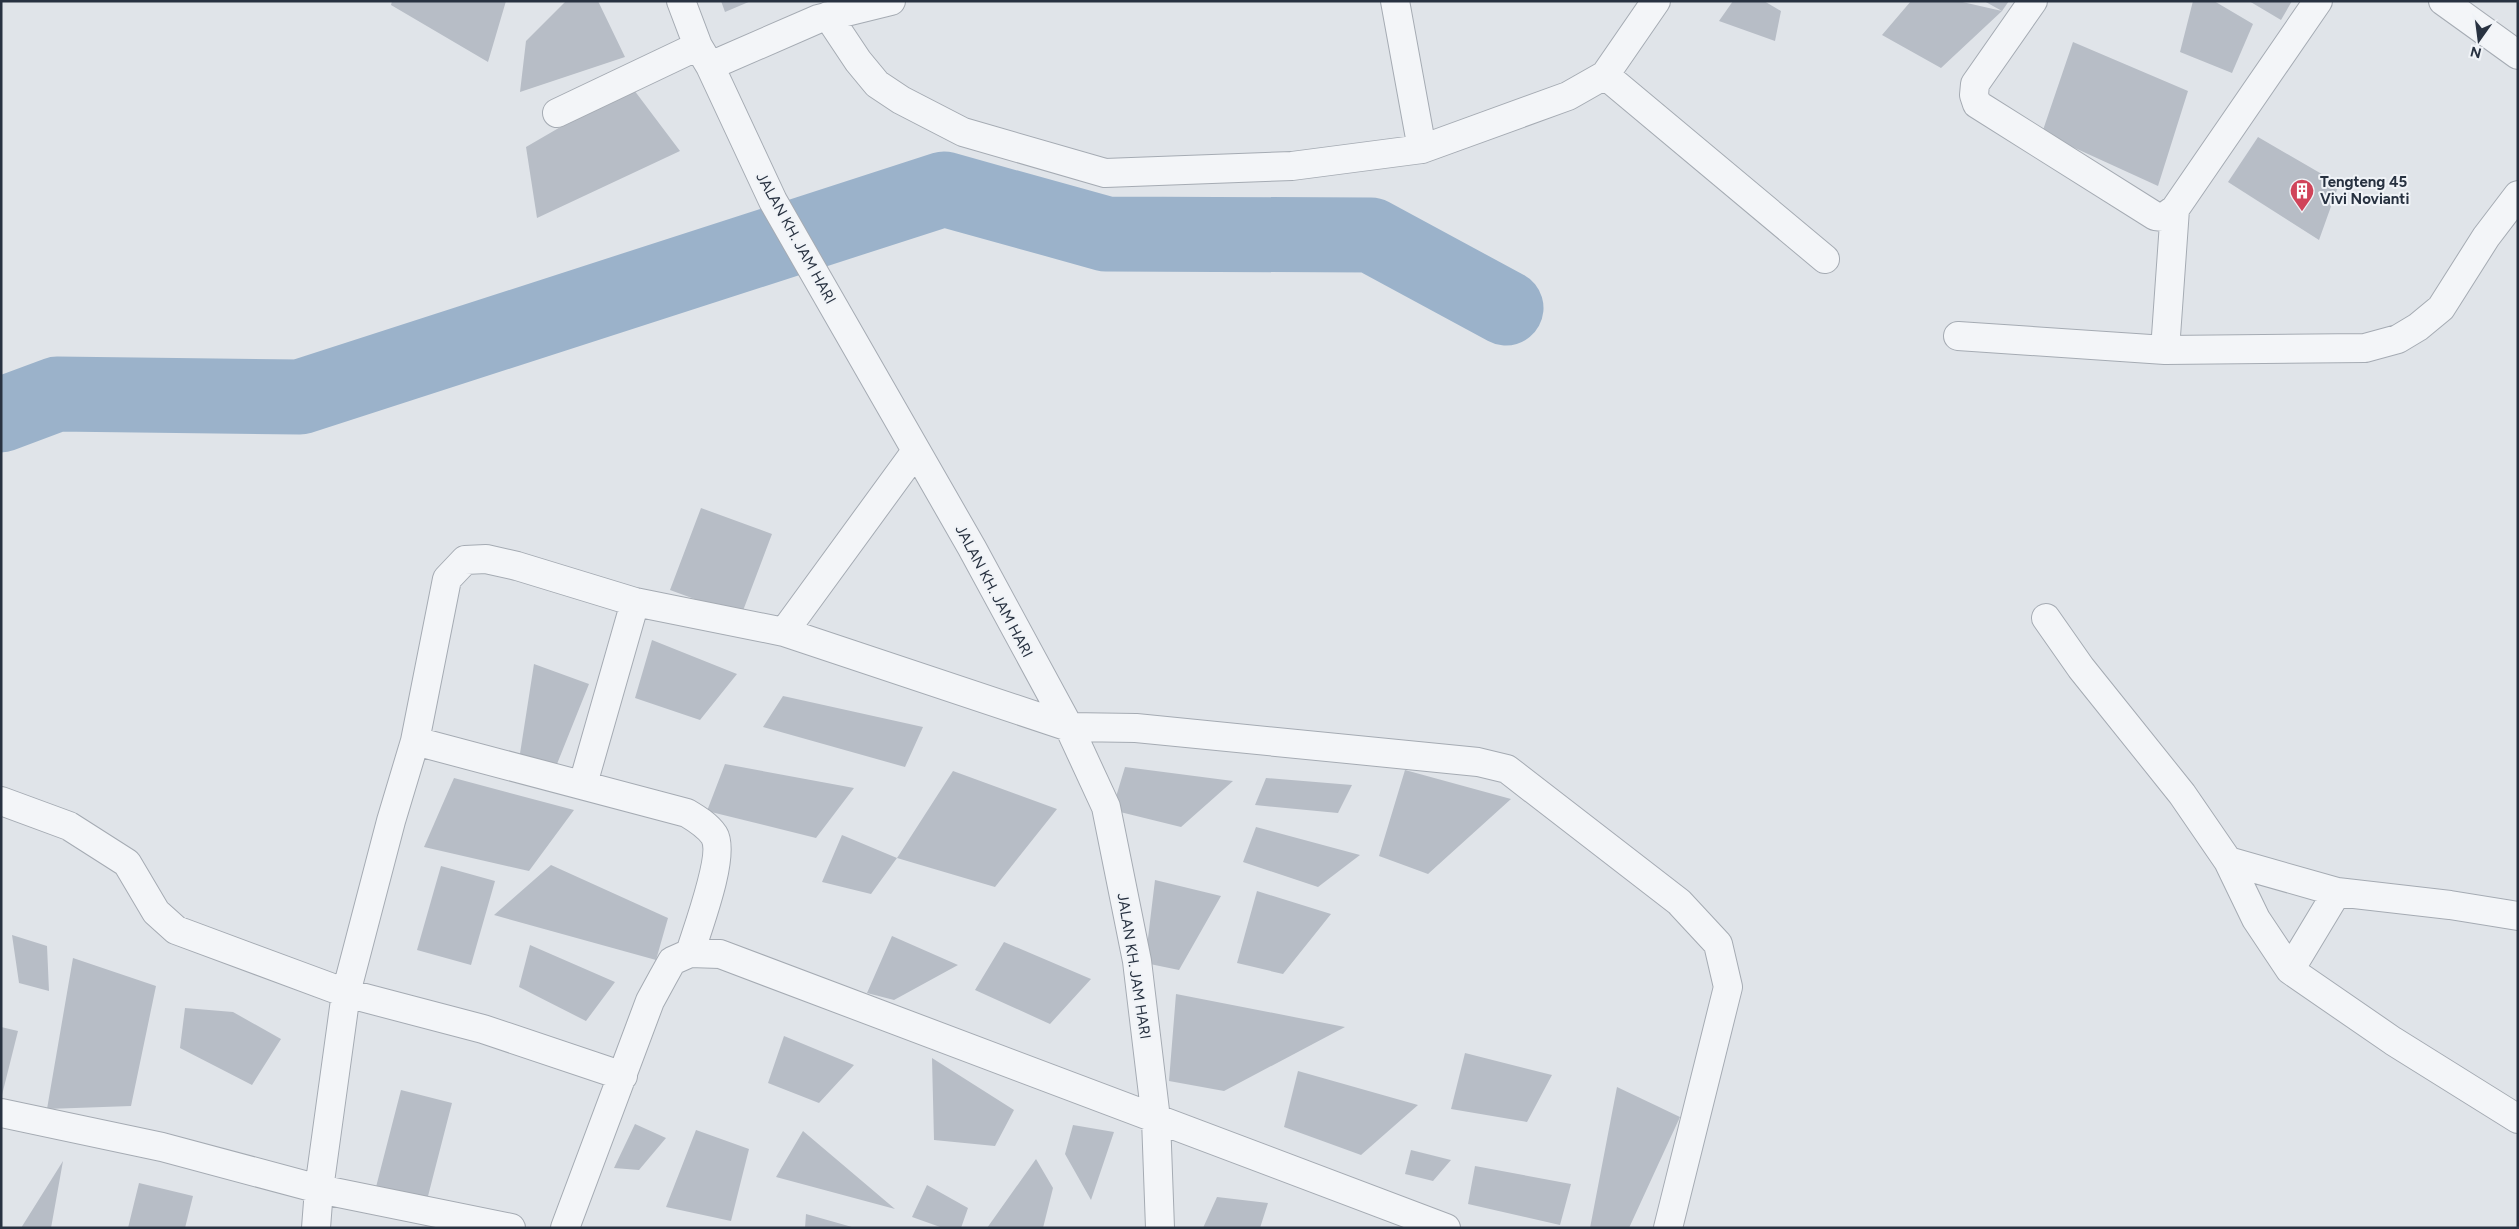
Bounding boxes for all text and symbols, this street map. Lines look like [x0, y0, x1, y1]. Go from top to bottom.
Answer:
north arrow [2454, 15, 2504, 65]
text: N [2469, 43, 2483, 62]
street label: JALAN KH. JAM HARI [752, 169, 840, 307]
place label: Tengteng 45 Vivi Novianti [2320, 173, 2409, 208]
building icon: Tengteng 45 Vivi Novianti [2289, 178, 2315, 212]
street label: JALAN KH. JAM HARI [951, 522, 1037, 660]
street label: JALAN KH. JAM HARI [1114, 892, 1154, 1040]

